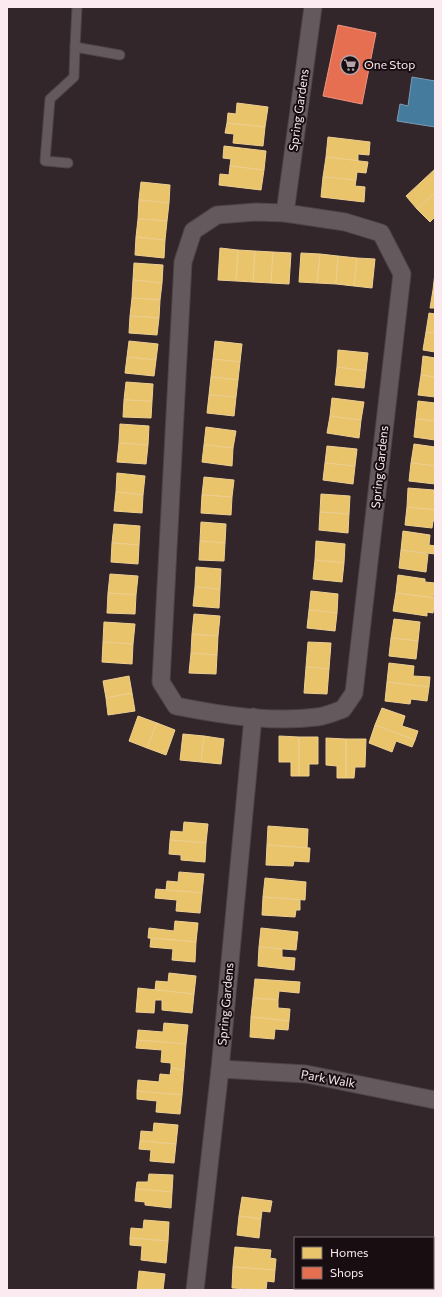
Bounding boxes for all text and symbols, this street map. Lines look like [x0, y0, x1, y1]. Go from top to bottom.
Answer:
supermarket icon: One Stop [339, 54, 361, 76]
place label: One Stop [364, 57, 415, 71]
street label: Spring Gardens [285, 68, 311, 152]
street label: Spring Gardens [368, 425, 390, 509]
street label: Spring Gardens [214, 962, 236, 1046]
street label: Park Walk [300, 1066, 357, 1090]
legend [294, 1237, 434, 1289]
text: Homes [330, 1245, 368, 1259]
text: Shops [330, 1265, 364, 1279]

